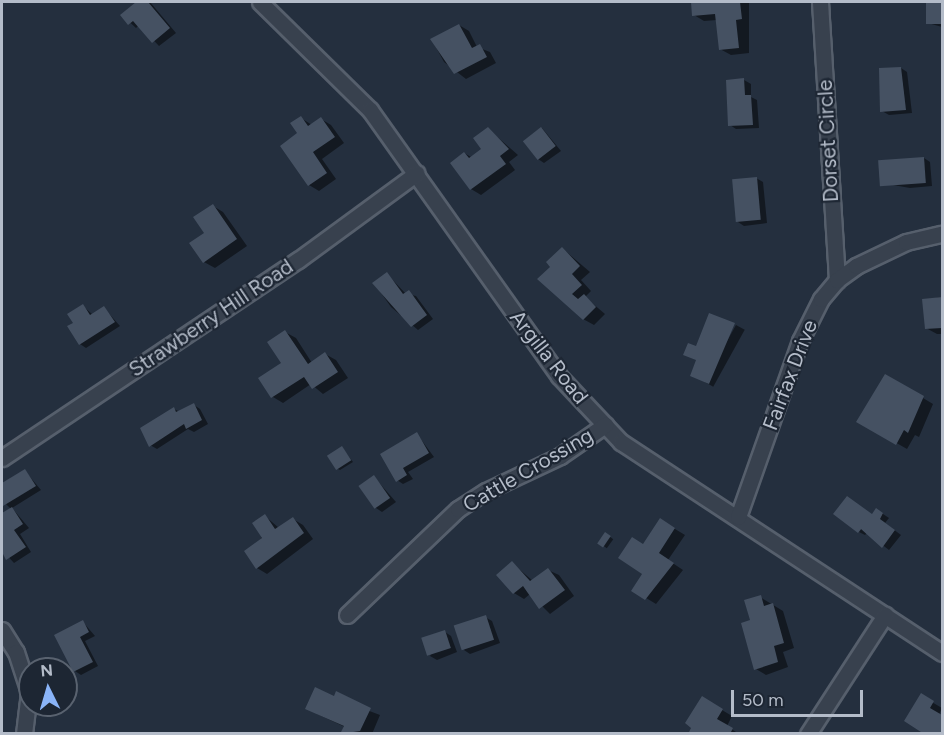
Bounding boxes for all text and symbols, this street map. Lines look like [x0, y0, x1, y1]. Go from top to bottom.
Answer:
street label: Dorset Circle [812, 79, 844, 203]
street label: Strawberry Hill Road [124, 254, 298, 382]
street label: Argilla Road [505, 305, 593, 409]
street label: Fairfax Drive [757, 316, 823, 434]
street label: Cattle Crossing [459, 423, 597, 517]
north arrow [18, 657, 78, 717]
text: N [40, 661, 54, 681]
scale bar [734, 678, 866, 716]
text: 50 m [742, 689, 784, 711]

